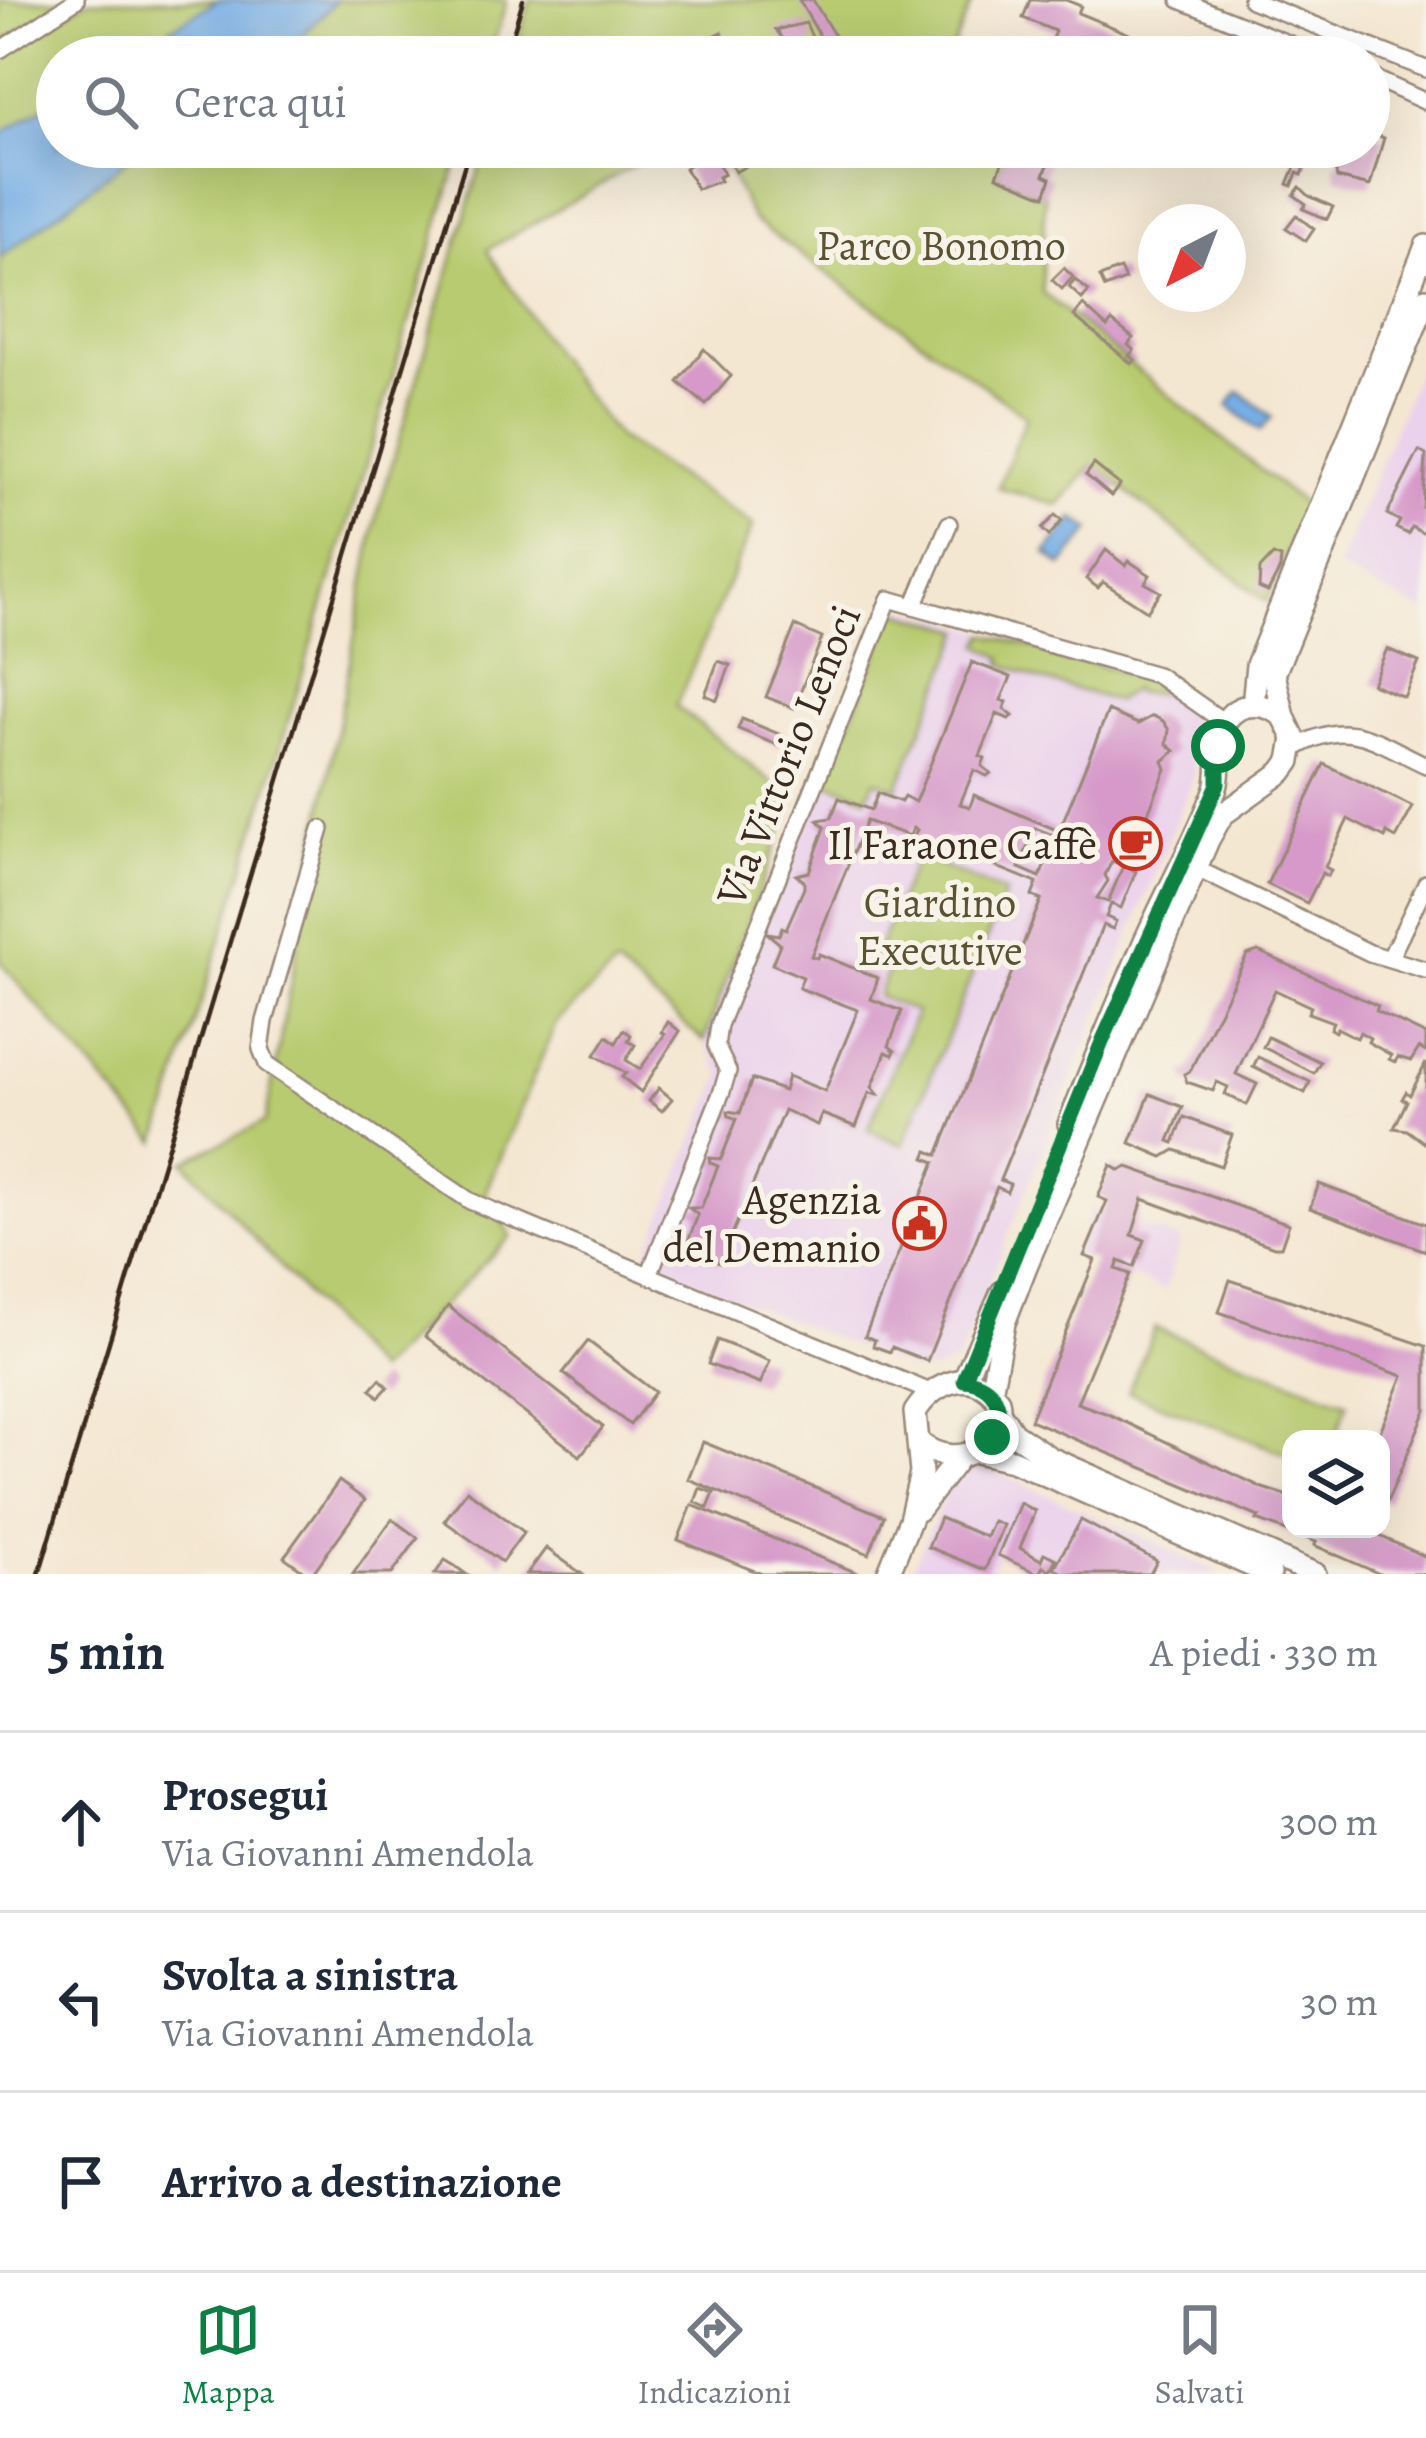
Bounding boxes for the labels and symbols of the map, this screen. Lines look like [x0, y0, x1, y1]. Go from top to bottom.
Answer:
north arrow [1138, 204, 1246, 312]
park label: Parco Bonomo [816, 217, 1066, 274]
street label: Via Vittorio Lenoci [701, 596, 874, 914]
route start [1191, 719, 1245, 773]
place label: Il Faraone Caffè [827, 816, 1097, 873]
cafe icon: Il Faraone Caffè [1108, 816, 1164, 872]
park label: Giardino Executive [857, 874, 1023, 979]
place label: Agenzia del Demanio [662, 1171, 881, 1276]
public building icon: Agenzia del Demanio [892, 1195, 948, 1251]
route end [965, 1410, 1019, 1464]

